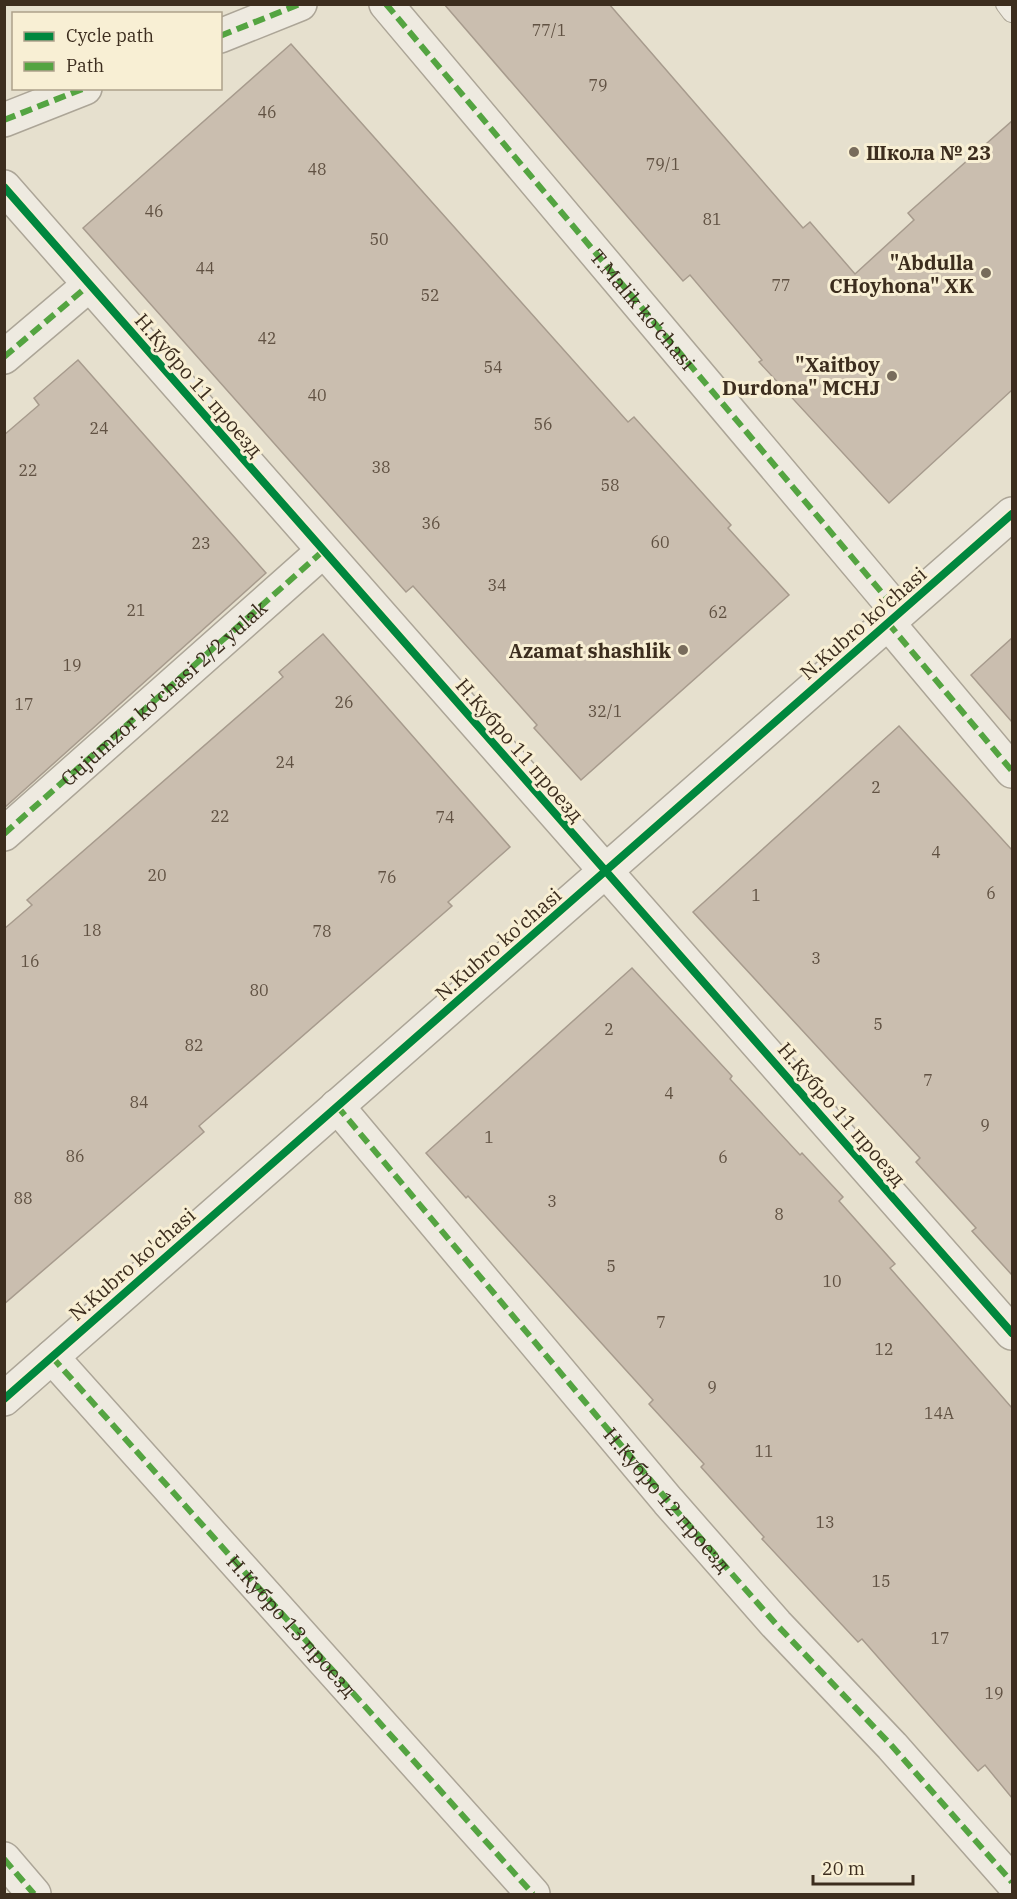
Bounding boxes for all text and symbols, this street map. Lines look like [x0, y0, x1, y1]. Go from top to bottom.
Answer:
legend [12, 12, 222, 90]
house number: 77/1 [532, 20, 566, 40]
text: Cycle path [66, 24, 154, 47]
text: Path [66, 54, 104, 77]
house number: 79 [588, 75, 608, 95]
house number: 46 [257, 102, 277, 122]
place label: Школа № 23 [866, 139, 991, 166]
marker: Школа № 23 [847, 145, 861, 159]
house number: 79/1 [646, 154, 680, 174]
house number: 48 [307, 159, 327, 179]
house number: 46 [144, 201, 164, 221]
house number: 81 [702, 209, 722, 229]
house number: 50 [369, 229, 389, 249]
street label: T.Malik ko'chasi [584, 243, 702, 375]
place label: "Abdulla CHoyhona" XK [829, 249, 975, 299]
house number: 44 [195, 258, 215, 278]
marker: "Abdulla CHoyhona" XK [979, 266, 993, 280]
house number: 77 [771, 275, 791, 295]
house number: 52 [420, 285, 440, 305]
street label: Н.Кубро 11 проезд [129, 307, 269, 463]
house number: 42 [257, 328, 277, 348]
place label: "Xaitboy Durdona" MCHJ [722, 351, 881, 401]
house number: 54 [483, 357, 503, 377]
marker: "Xaitboy Durdona" MCHJ [885, 369, 899, 383]
house number: 40 [307, 385, 327, 405]
house number: 56 [533, 414, 553, 434]
house number: 24 [89, 418, 109, 438]
house number: 38 [371, 457, 391, 477]
house number: 22 [18, 460, 38, 480]
house number: 58 [600, 475, 620, 495]
house number: 36 [421, 513, 441, 533]
house number: 60 [650, 532, 670, 552]
house number: 23 [191, 533, 211, 553]
street label: N.Kubro ko'chasi [794, 561, 932, 685]
house number: 34 [487, 575, 507, 595]
street label: Gujumzor ko'chasi 2/2 yulak [54, 593, 273, 792]
house number: 21 [126, 600, 146, 620]
house number: 62 [708, 602, 728, 622]
place label: Azamat shashlik [509, 637, 672, 664]
marker: Azamat shashlik [676, 643, 690, 657]
house number: 19 [62, 655, 82, 675]
street label: Н.Кубро 11 проезд [450, 672, 590, 828]
house number: 26 [334, 692, 354, 712]
house number: 17 [14, 694, 34, 714]
house number: 32/1 [588, 701, 622, 721]
house number: 24 [275, 752, 295, 772]
house number: 2 [871, 777, 881, 797]
house number: 22 [210, 806, 230, 826]
house number: 74 [435, 807, 455, 827]
house number: 4 [931, 842, 941, 862]
house number: 20 [147, 865, 167, 885]
house number: 76 [377, 867, 397, 887]
street label: N.Kubro ko'chasi [429, 882, 567, 1006]
house number: 6 [986, 883, 996, 903]
house number: 1 [751, 885, 761, 905]
house number: 18 [82, 920, 102, 940]
house number: 78 [312, 921, 332, 941]
house number: 3 [811, 948, 821, 968]
house number: 16 [20, 951, 40, 971]
house number: 80 [249, 980, 269, 1000]
house number: 5 [873, 1014, 883, 1034]
house number: 2 [604, 1019, 614, 1039]
house number: 82 [184, 1035, 204, 1055]
street label: Н.Кубро 11 проезд [772, 1036, 912, 1192]
house number: 7 [923, 1070, 933, 1090]
house number: 4 [664, 1083, 674, 1103]
house number: 84 [129, 1092, 149, 1112]
house number: 9 [980, 1115, 990, 1135]
house number: 1 [484, 1127, 494, 1147]
house number: 86 [65, 1146, 85, 1166]
house number: 6 [718, 1147, 728, 1167]
house number: 88 [13, 1188, 33, 1208]
house number: 3 [547, 1191, 557, 1211]
street label: N.Kubro ko'chasi [63, 1202, 201, 1326]
house number: 8 [774, 1204, 784, 1224]
house number: 5 [606, 1256, 616, 1276]
house number: 10 [822, 1271, 842, 1291]
house number: 7 [656, 1312, 666, 1332]
house number: 12 [874, 1339, 894, 1359]
house number: 9 [707, 1377, 717, 1397]
house number: 14A [924, 1403, 954, 1423]
street label: Н.Кубро 12 проезд [598, 1421, 738, 1578]
house number: 11 [754, 1441, 774, 1461]
house number: 13 [815, 1512, 835, 1532]
street label: Н.Кубро 13 проезд [221, 1548, 363, 1702]
house number: 15 [871, 1571, 891, 1591]
house number: 17 [930, 1628, 950, 1648]
house number: 19 [984, 1683, 1004, 1703]
scale bar [813, 1848, 914, 1886]
text: 20 m [822, 1857, 865, 1880]

